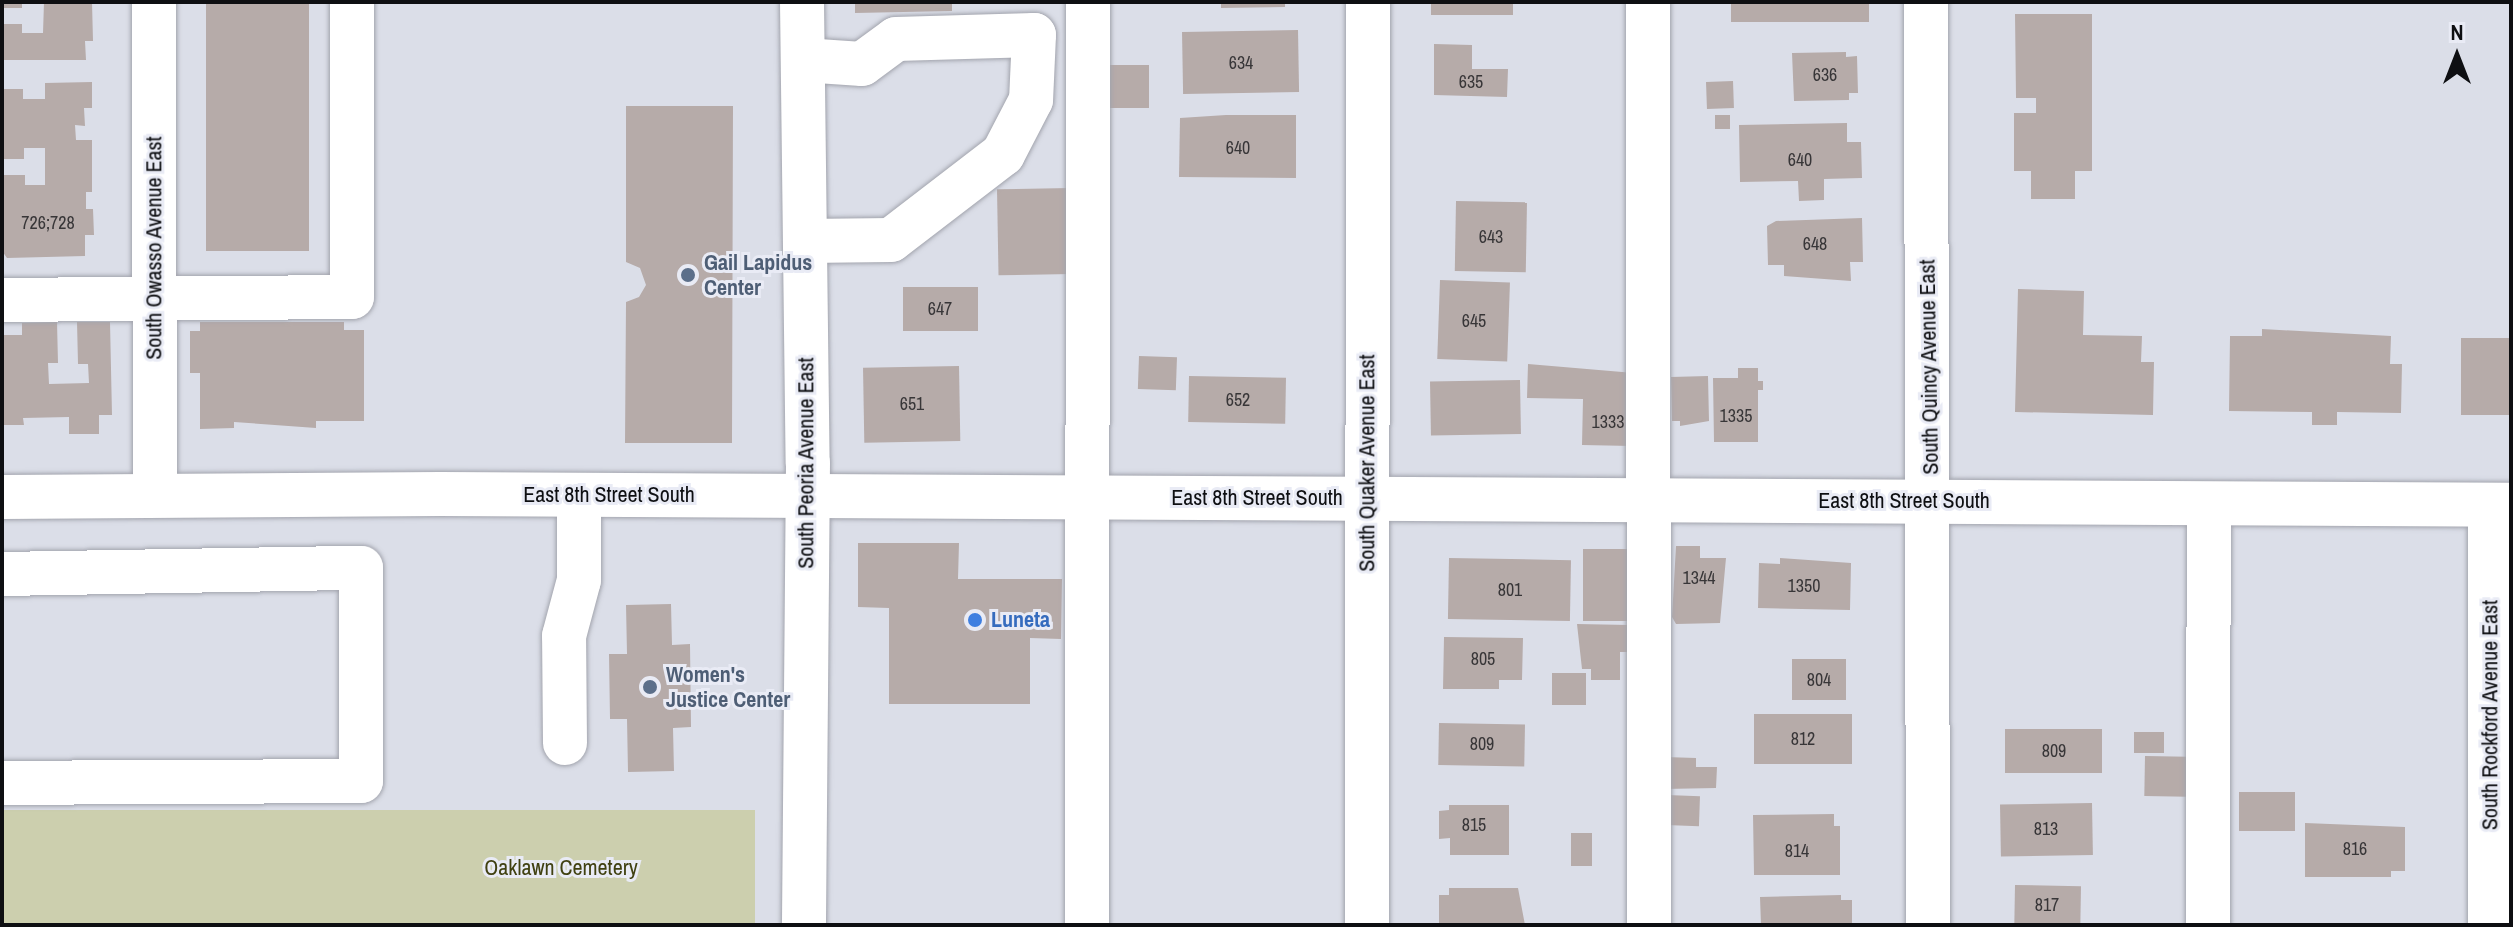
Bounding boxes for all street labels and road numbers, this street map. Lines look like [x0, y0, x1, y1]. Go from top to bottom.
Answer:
street label: South Owasso Avenue East [141, 136, 167, 360]
street label: South Quincy Avenue East [1914, 259, 1944, 475]
street label: South Quaker Avenue East [1354, 354, 1380, 572]
street label: South Peoria Avenue East [793, 357, 819, 569]
street label: East 8th Street South [523, 482, 695, 508]
street label: East 8th Street South [1171, 485, 1343, 511]
street label: East 8th Street South [1818, 488, 1990, 514]
street label: South Rockford Avenue East [2477, 599, 2503, 831]

